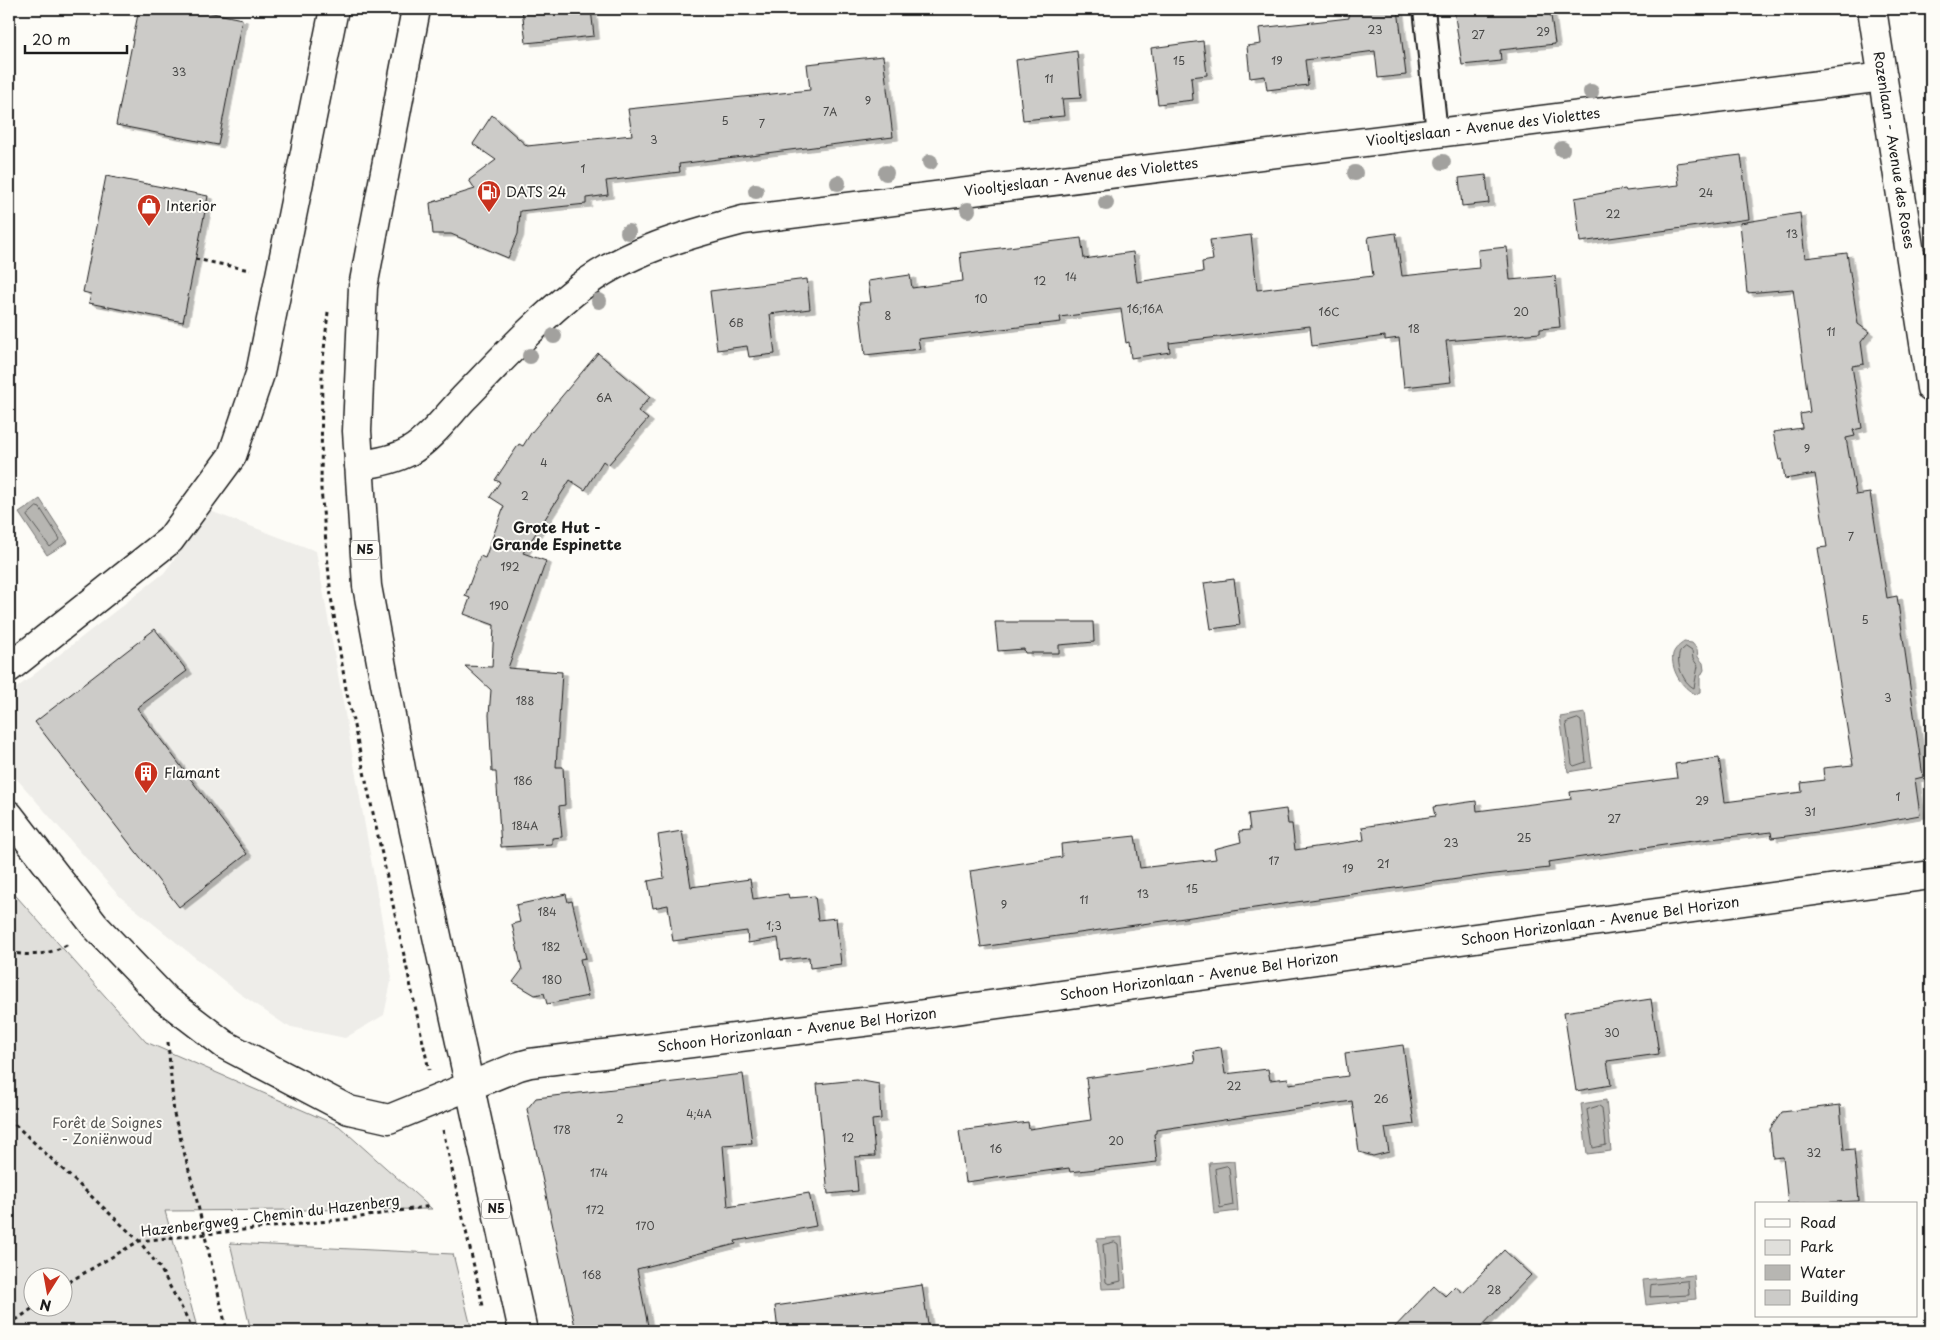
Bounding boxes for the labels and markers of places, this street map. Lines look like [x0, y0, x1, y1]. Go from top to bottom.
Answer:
fuel station icon: DATS 24 [476, 179, 502, 213]
place label: DATS 24 [506, 181, 567, 202]
shop icon: Interior [136, 193, 162, 227]
place label: Interior [166, 195, 217, 216]
building icon: Flamant [133, 760, 159, 794]
place label: Flamant [164, 762, 220, 783]

